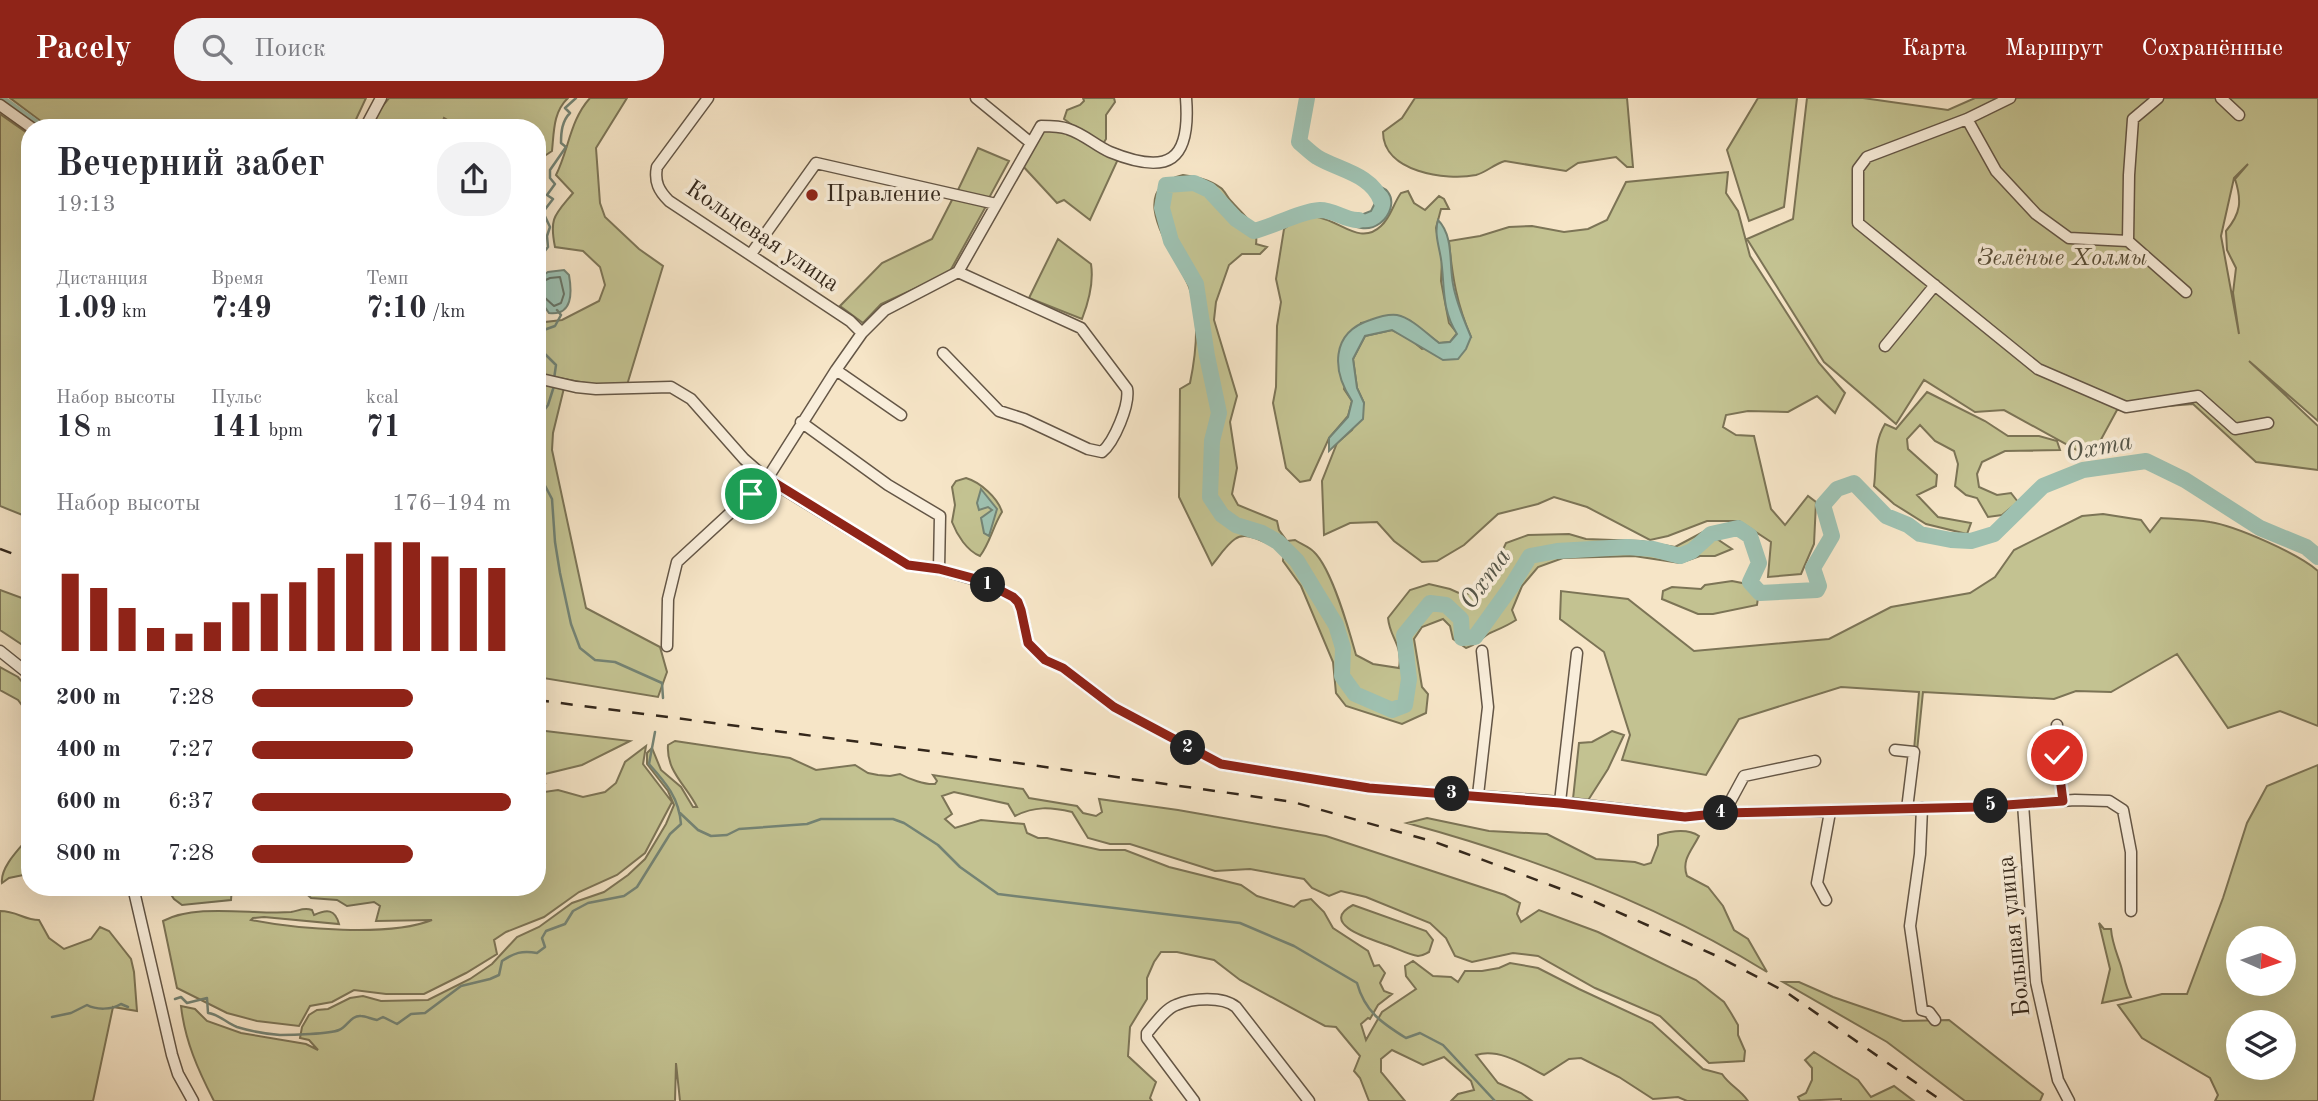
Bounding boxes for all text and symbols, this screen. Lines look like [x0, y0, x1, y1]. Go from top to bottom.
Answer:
search box [174, 18, 664, 81]
icon: search [198, 30, 236, 68]
text: Pacely [35, 33, 132, 66]
text: Поиск [254, 36, 326, 62]
text: Карта [1902, 37, 1967, 61]
text: Маршрут [2005, 37, 2103, 61]
text: Сохранённые [2141, 37, 2283, 61]
button: share [437, 142, 511, 216]
text: Вечерний забег [56, 146, 325, 184]
street label: Кольцевая улица [681, 177, 843, 297]
place label: Правление [826, 183, 941, 207]
marker: Правление [804, 187, 820, 203]
text: 19:13 [56, 193, 116, 216]
park label: Зелёные Холмы [1977, 246, 2147, 271]
text: Дистанция [56, 270, 148, 289]
text: Время [211, 270, 264, 289]
text: Темп [366, 270, 408, 289]
text: 1.09 [56, 294, 117, 324]
text: 7:49 [211, 294, 272, 324]
text: 7:10 [366, 294, 427, 324]
text: km [117, 303, 147, 322]
text: /km [427, 303, 465, 322]
text: Набор высоты [56, 389, 175, 408]
text: Пульс [211, 389, 262, 408]
text: kcal [366, 389, 399, 408]
text: 18 [56, 413, 91, 443]
text: 141 [211, 413, 263, 443]
text: 71 [366, 413, 401, 443]
text: m [91, 422, 111, 441]
text: bpm [263, 422, 303, 441]
water label: Охта [2063, 429, 2135, 467]
pin [721, 464, 781, 524]
icon: arrive [732, 475, 770, 513]
text: Набор высоты [56, 492, 200, 515]
text: 176–194 m [392, 492, 511, 515]
water label: Охта [1455, 544, 1517, 614]
pin: 1 [970, 568, 1006, 602]
text: 1 [982, 575, 993, 594]
text: 200 m [56, 686, 121, 709]
text: 7:28 [168, 686, 214, 709]
pin [2027, 725, 2087, 785]
pin: 2 [1170, 730, 1206, 766]
icon: check [2038, 736, 2076, 774]
text: 400 m [56, 738, 121, 761]
text: 7:27 [168, 738, 214, 761]
text: 2 [1182, 738, 1193, 757]
pin: 3 [1434, 776, 1470, 812]
text: 3 [1446, 784, 1457, 803]
pin: 5 [1974, 788, 2008, 824]
text: 600 m [56, 790, 121, 813]
text: 6:37 [168, 790, 214, 813]
pin: 4 [1704, 796, 1738, 830]
text: 5 [1985, 796, 1996, 815]
text: 4 [1715, 803, 1726, 822]
text: 800 m [56, 842, 121, 865]
text: 7:28 [168, 842, 214, 865]
street label: Большая улица [1995, 854, 2035, 1018]
north arrow [2226, 926, 2296, 996]
map controls [2226, 926, 2296, 1080]
button: layers [2226, 1010, 2296, 1080]

